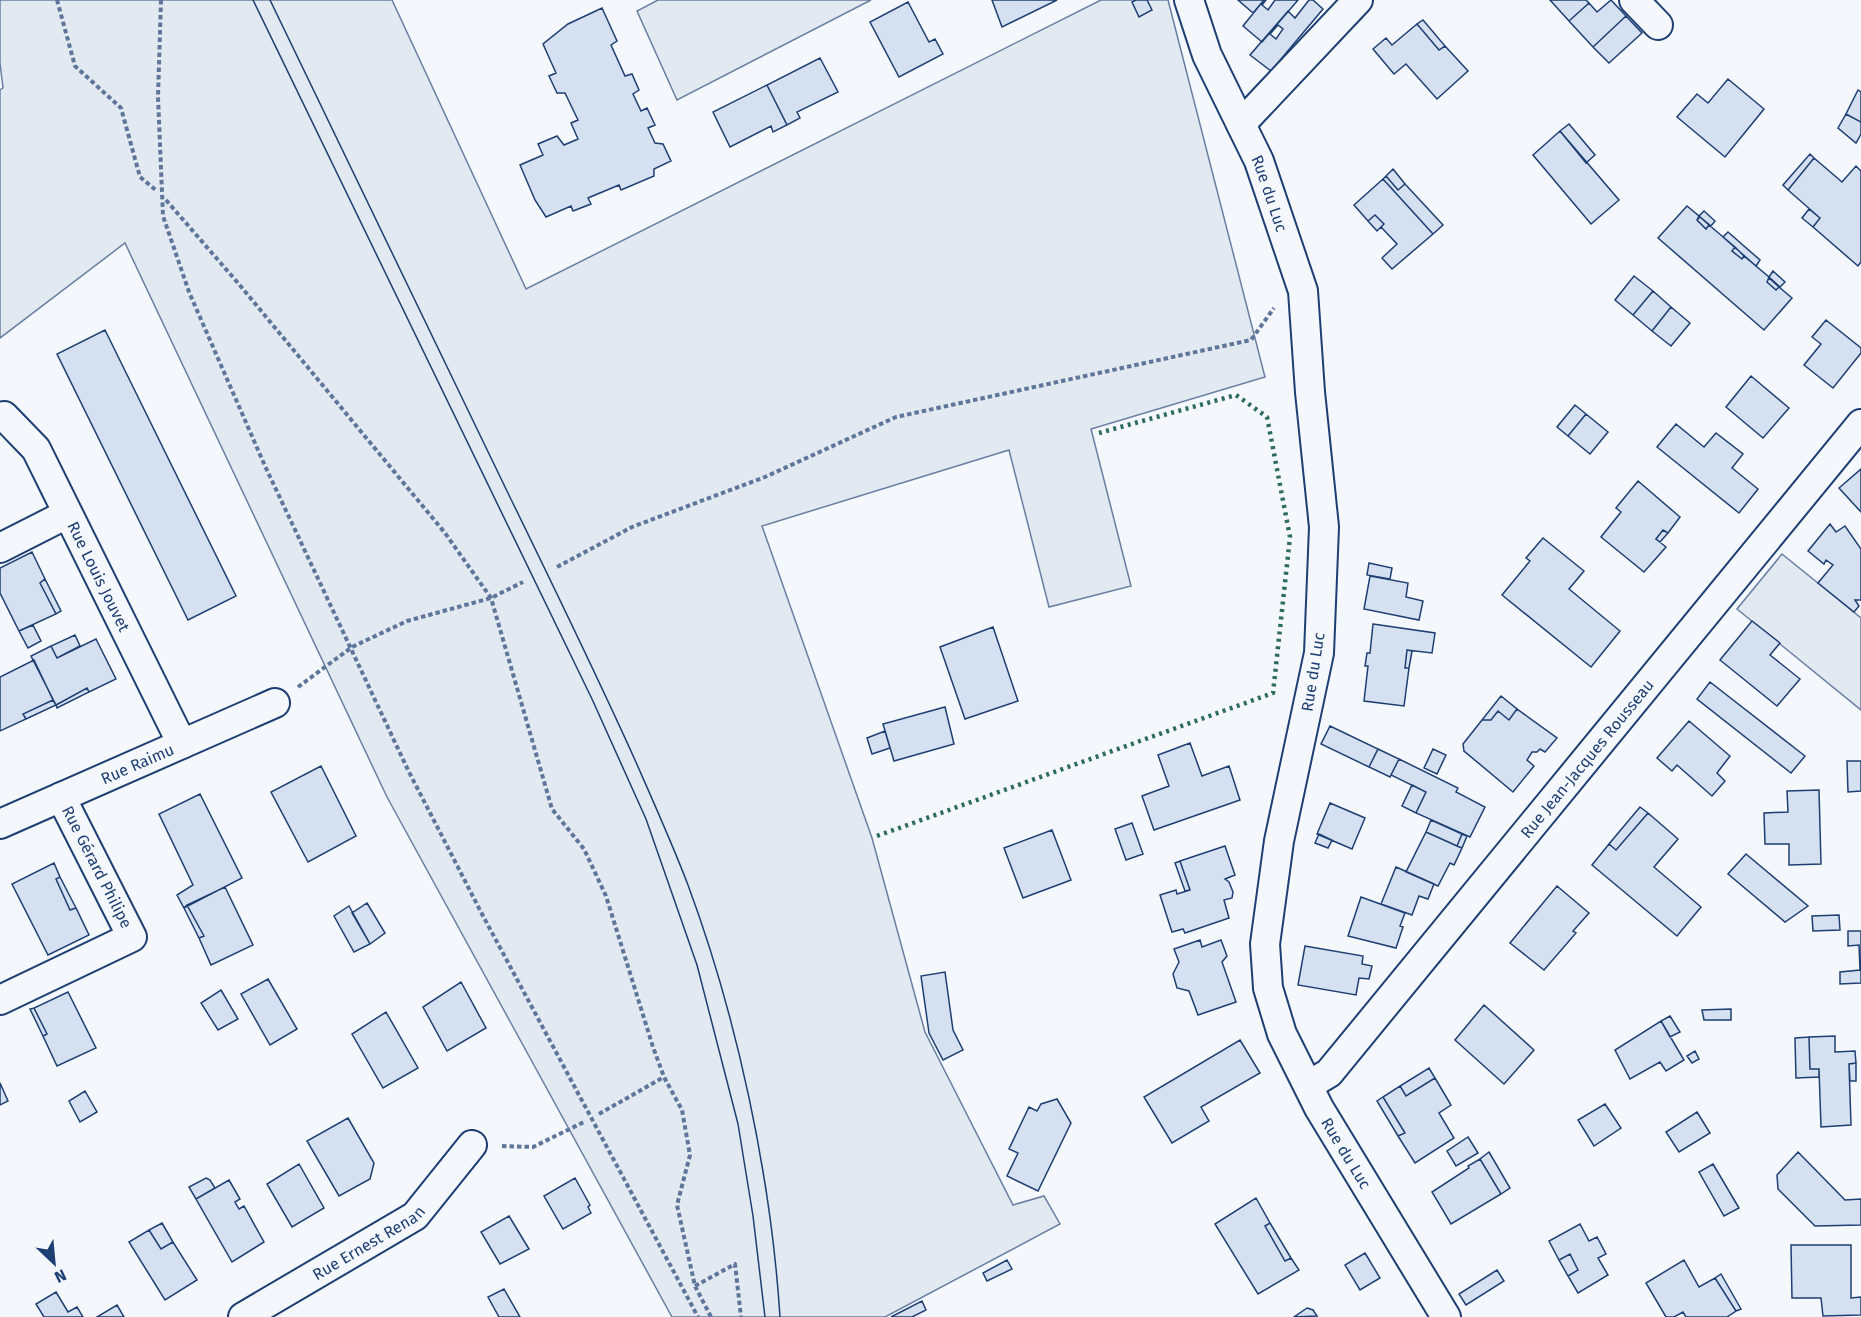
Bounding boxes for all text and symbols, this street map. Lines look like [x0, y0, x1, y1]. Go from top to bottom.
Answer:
street label: Rue du Luc [1248, 152, 1292, 234]
street label: Rue Louis Jouvet [64, 518, 134, 635]
street label: Rue du Luc [1297, 631, 1329, 713]
street label: Rue Jean-Jacques Rousseau [1516, 675, 1657, 842]
street label: Rue Raimu [98, 739, 177, 788]
street label: Rue Gérard Philipe [58, 803, 136, 931]
street label: Rue du Luc [1318, 1114, 1375, 1192]
street label: Rue Ernest Renan [309, 1202, 429, 1284]
north arrow [24, 1233, 84, 1293]
text: N [51, 1265, 69, 1287]

